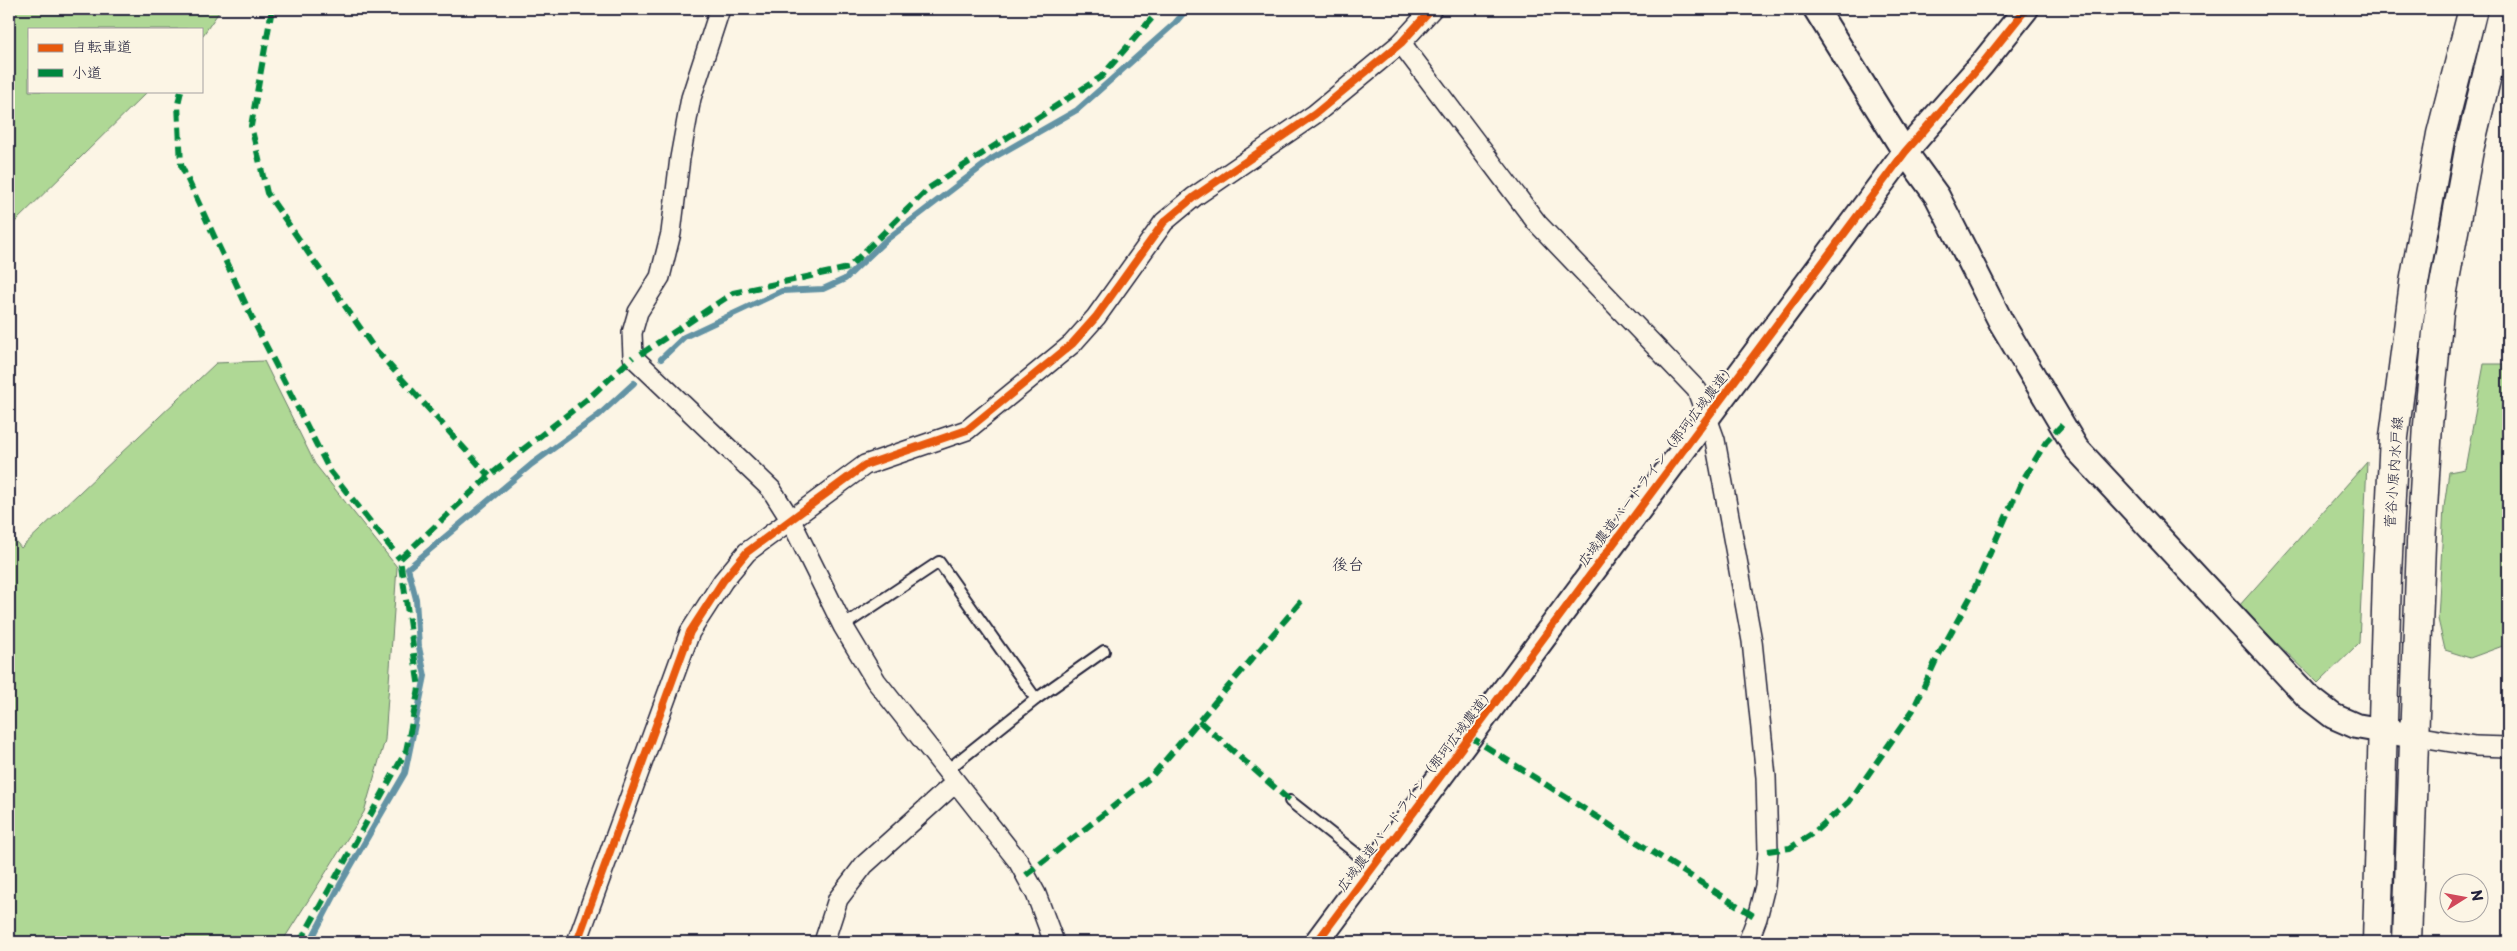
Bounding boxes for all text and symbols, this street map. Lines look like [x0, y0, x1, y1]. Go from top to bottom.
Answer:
legend [28, 28, 202, 92]
text: 自転車道 [72, 34, 132, 57]
text: 小道 [72, 60, 102, 83]
street label: 広域農道バードライン（那珂広域農道） [1572, 357, 1740, 571]
street label: 菅谷小原内水戸線 [2379, 415, 2407, 529]
district label: 後台 [1332, 551, 1364, 575]
street label: 広域農道バードライン（那珂広域農道） [1331, 682, 1499, 896]
north arrow [2440, 874, 2490, 924]
text: N [2466, 888, 2489, 903]

